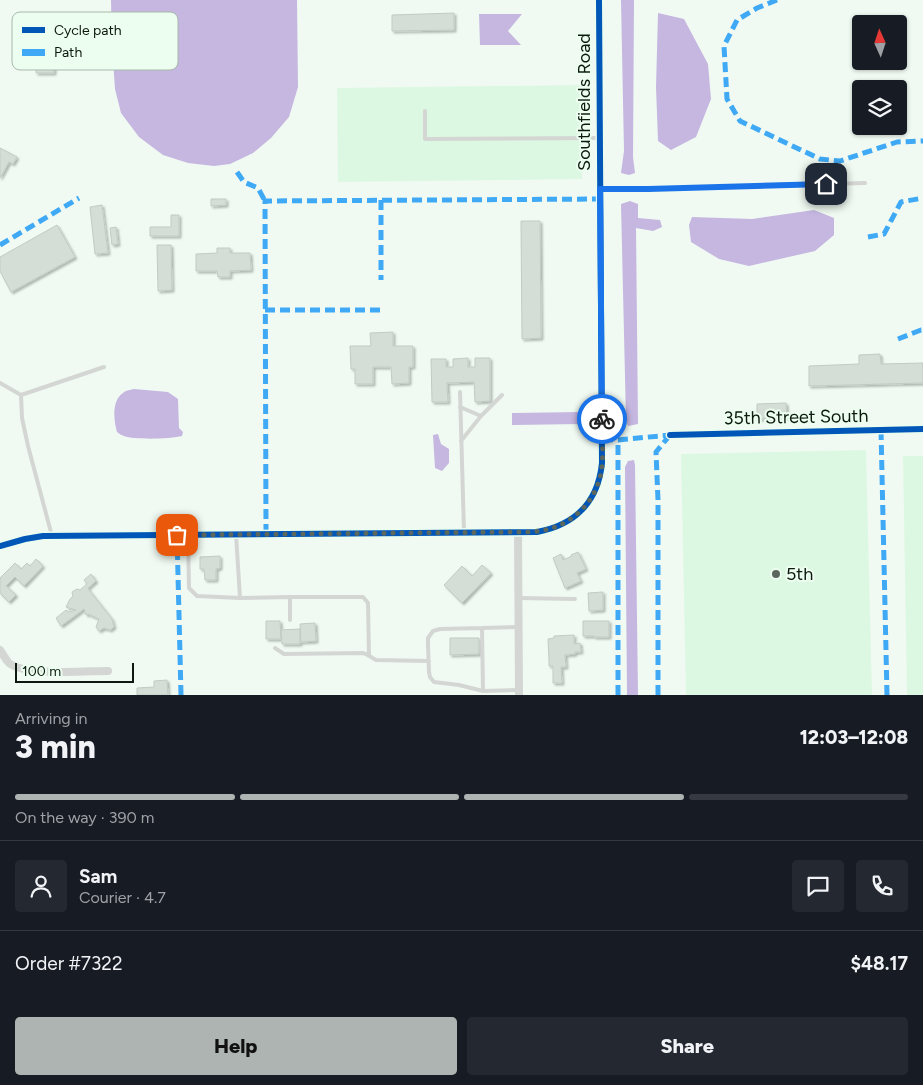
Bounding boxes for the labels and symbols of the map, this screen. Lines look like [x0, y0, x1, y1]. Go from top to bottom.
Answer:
legend [12, 12, 178, 70]
north arrow [852, 15, 908, 70]
text: Cycle path [54, 22, 122, 39]
street label: Southfields Road [573, 33, 595, 171]
text: Path [54, 44, 82, 61]
pin [805, 163, 847, 205]
courier [577, 394, 627, 444]
street label: 35th Street South [723, 405, 869, 429]
pin [156, 514, 198, 556]
place label: 5th [786, 563, 813, 585]
marker: 5th [770, 568, 782, 580]
scale bar [15, 660, 134, 683]

